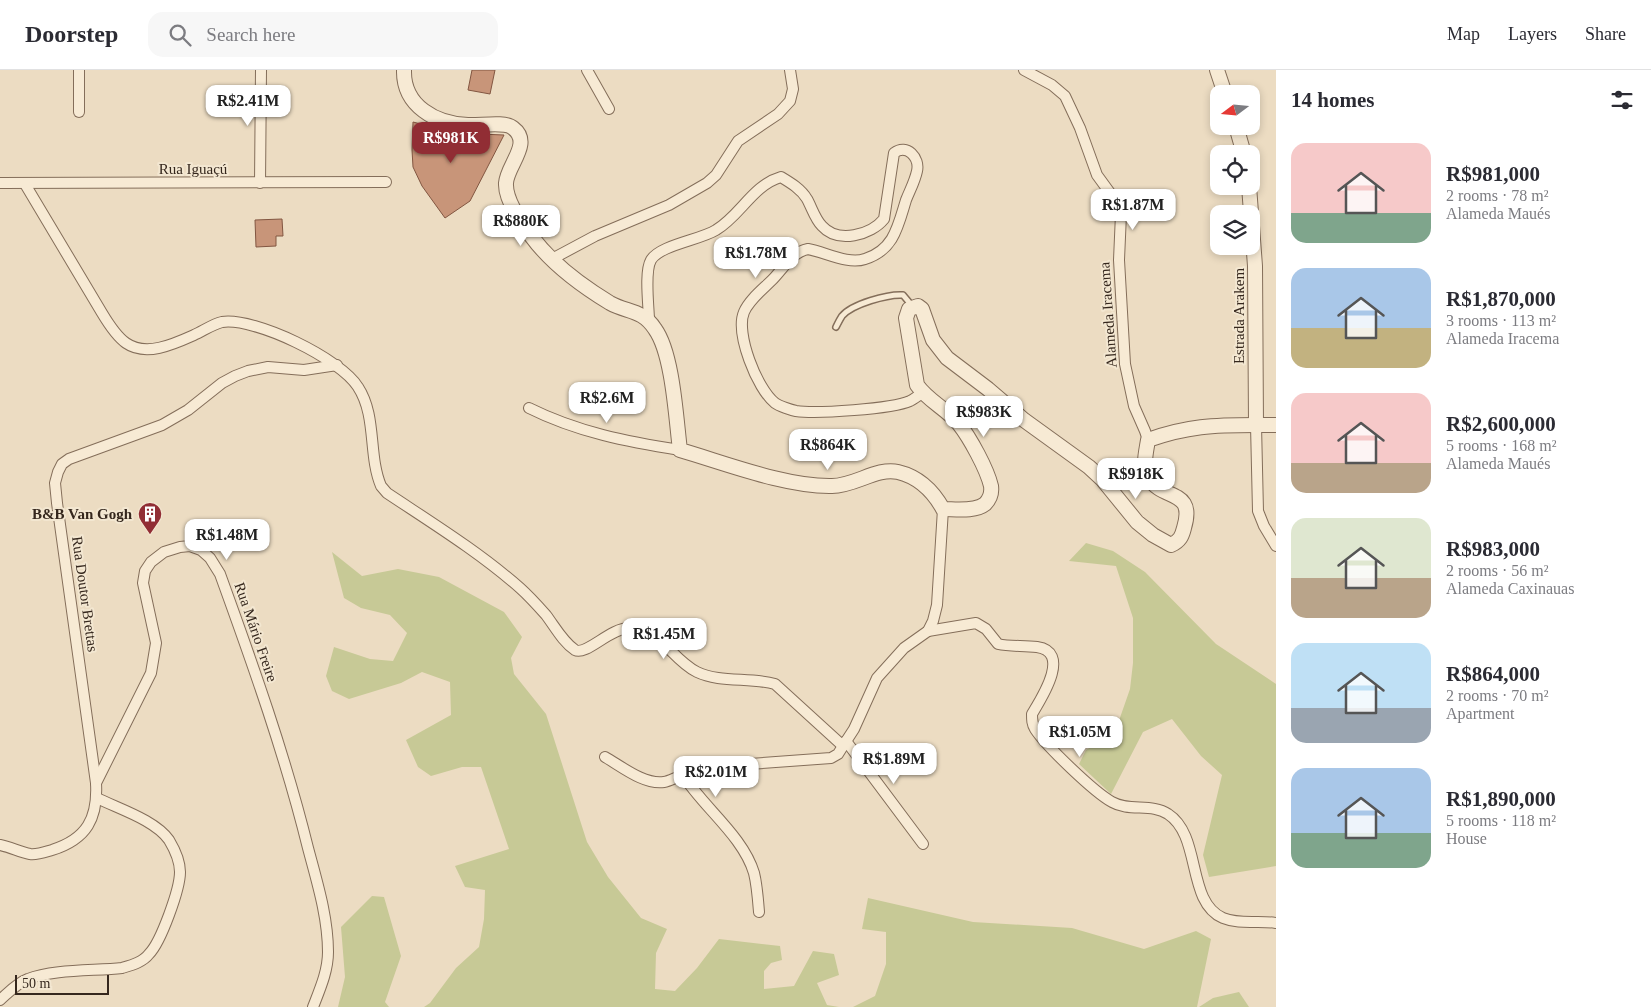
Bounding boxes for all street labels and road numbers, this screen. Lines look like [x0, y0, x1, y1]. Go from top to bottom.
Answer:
street label: Rua Iguaçú [159, 161, 228, 177]
street label: Alameda Iracema [1096, 261, 1120, 369]
street label: Estrada Arakem [1231, 268, 1247, 364]
street label: Rua Doutor Brettas [69, 535, 101, 653]
street label: Rua Mário Freire [231, 580, 281, 684]

